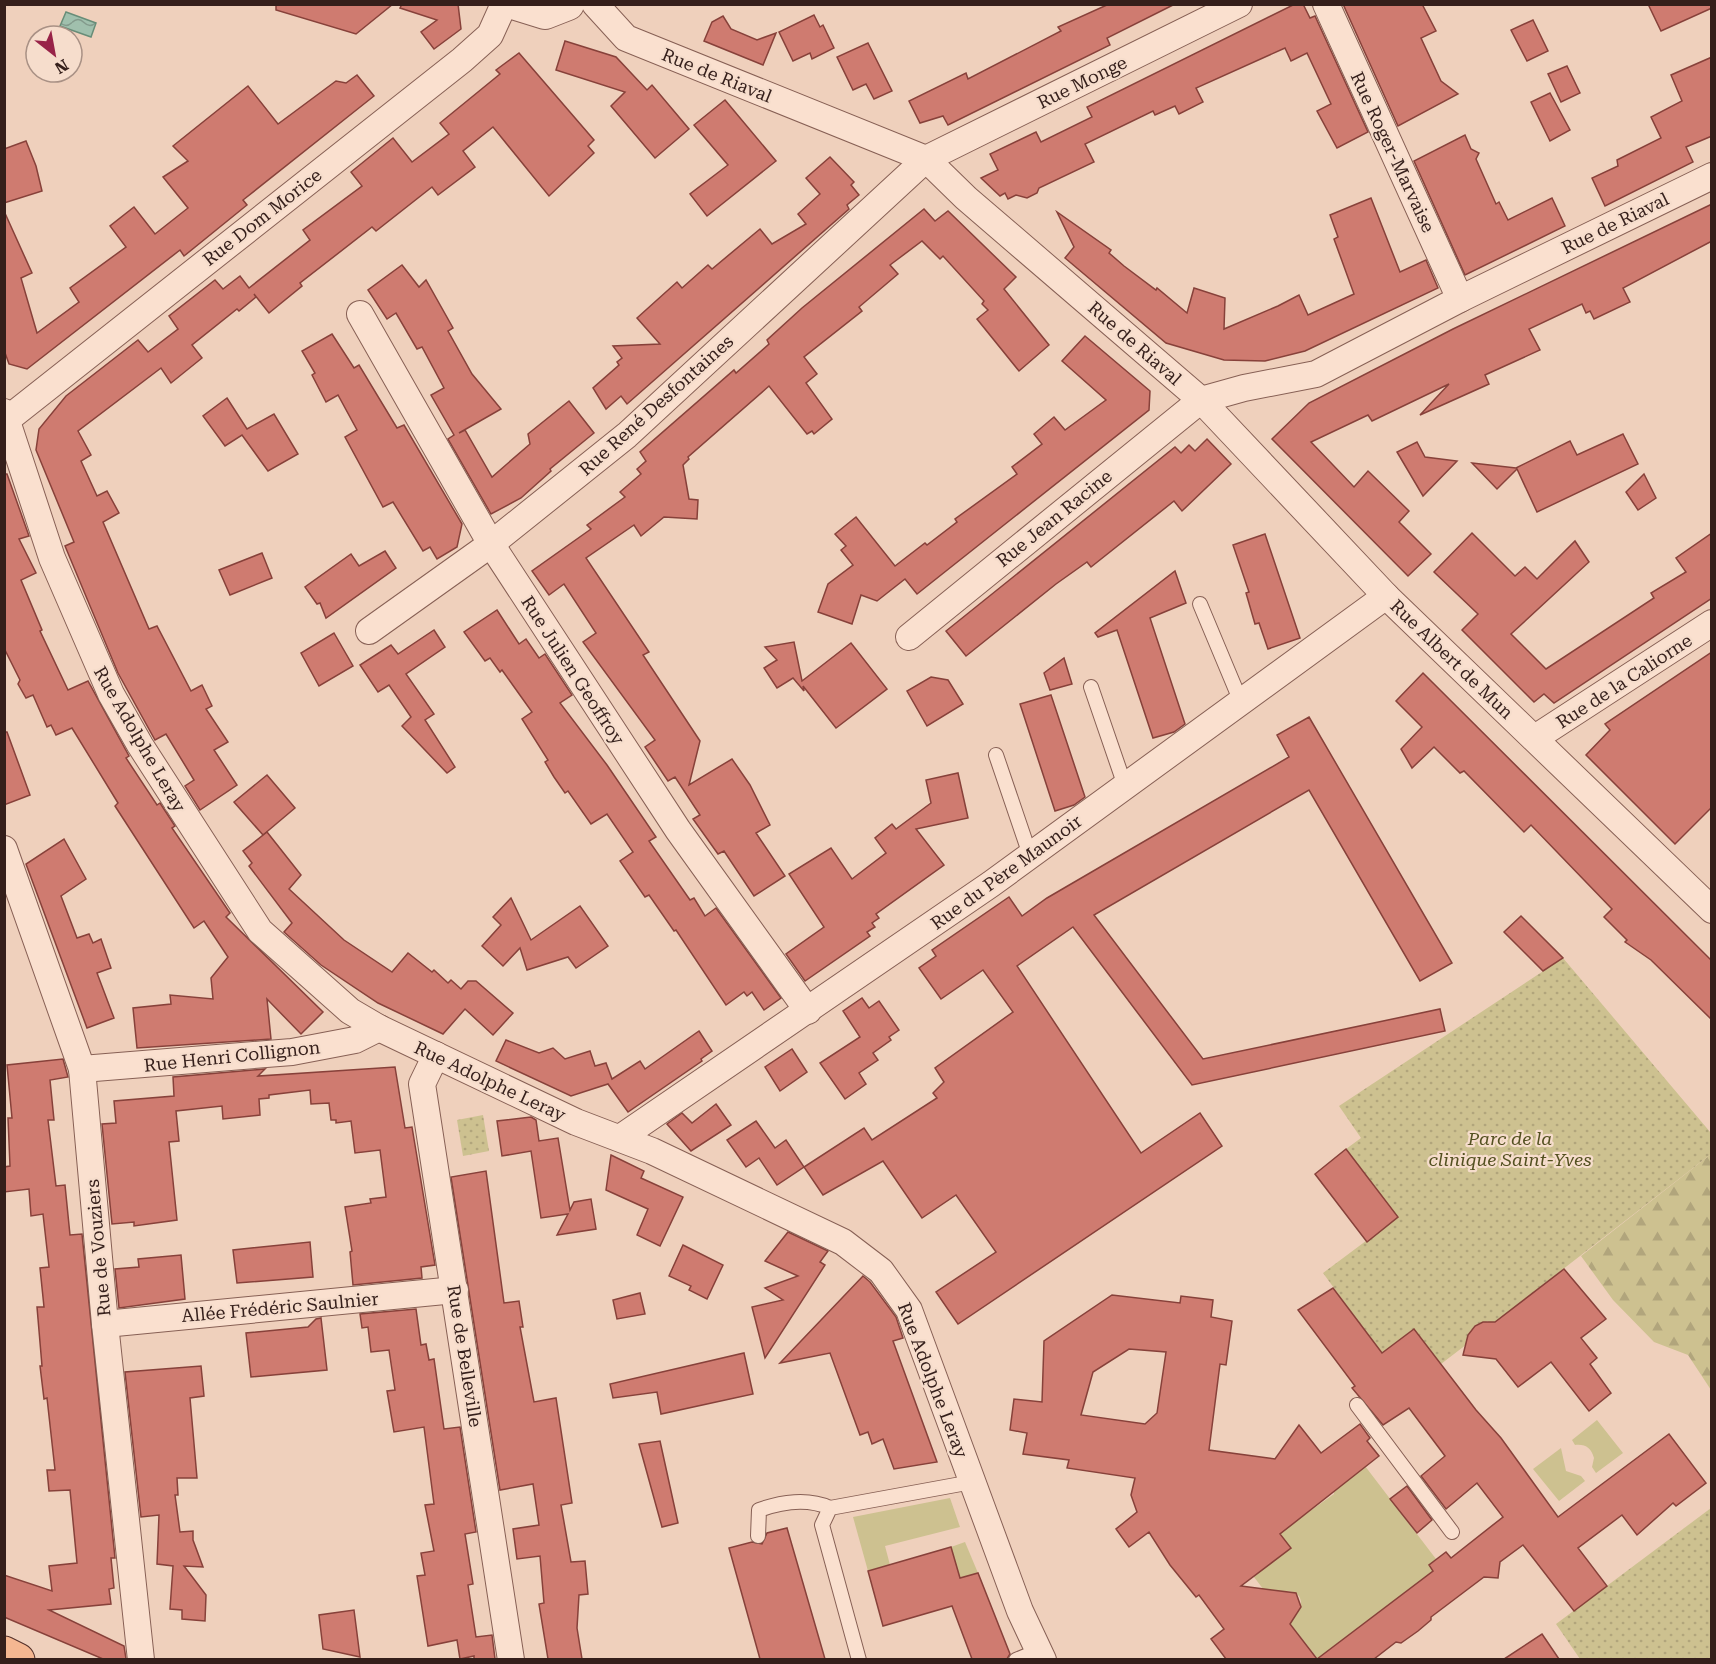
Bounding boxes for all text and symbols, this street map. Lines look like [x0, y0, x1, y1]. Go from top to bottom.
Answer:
north arrow [24, 24, 84, 84]
street label: Rue de Riaval [659, 43, 775, 107]
street label: Rue Monge [1034, 51, 1130, 113]
text: N [51, 55, 72, 78]
street label: Rue Roger-Marvaise [1347, 68, 1439, 236]
street label: Rue Dom Morice [198, 164, 326, 270]
street label: Rue de Riaval [1558, 188, 1672, 258]
street label: Rue de Riaval [1084, 297, 1186, 390]
street label: Rue René Desfontaines [575, 330, 737, 480]
street label: Rue Jean Racine [992, 465, 1116, 571]
street label: Rue Julien Geoffroy [517, 592, 629, 749]
street label: Rue Albert de Mun [1386, 595, 1518, 723]
street label: Rue de la Caliorne [1552, 629, 1696, 733]
street label: Rue Adolphe Leray [90, 662, 190, 816]
street label: Rue du Père Maunoir [926, 810, 1086, 934]
street label: Rue Henri Collignon [143, 1036, 322, 1076]
street label: Rue Adolphe Leray [411, 1037, 569, 1125]
park label: Parc de la clinique Saint-Yves [1428, 1128, 1592, 1170]
street label: Rue de Vouziers [82, 1178, 114, 1318]
street label: Rue de Belleville [443, 1283, 487, 1429]
street label: Allée Frédéric Saulnier [181, 1288, 379, 1326]
street label: Rue Adolphe Leray [894, 1299, 972, 1461]

